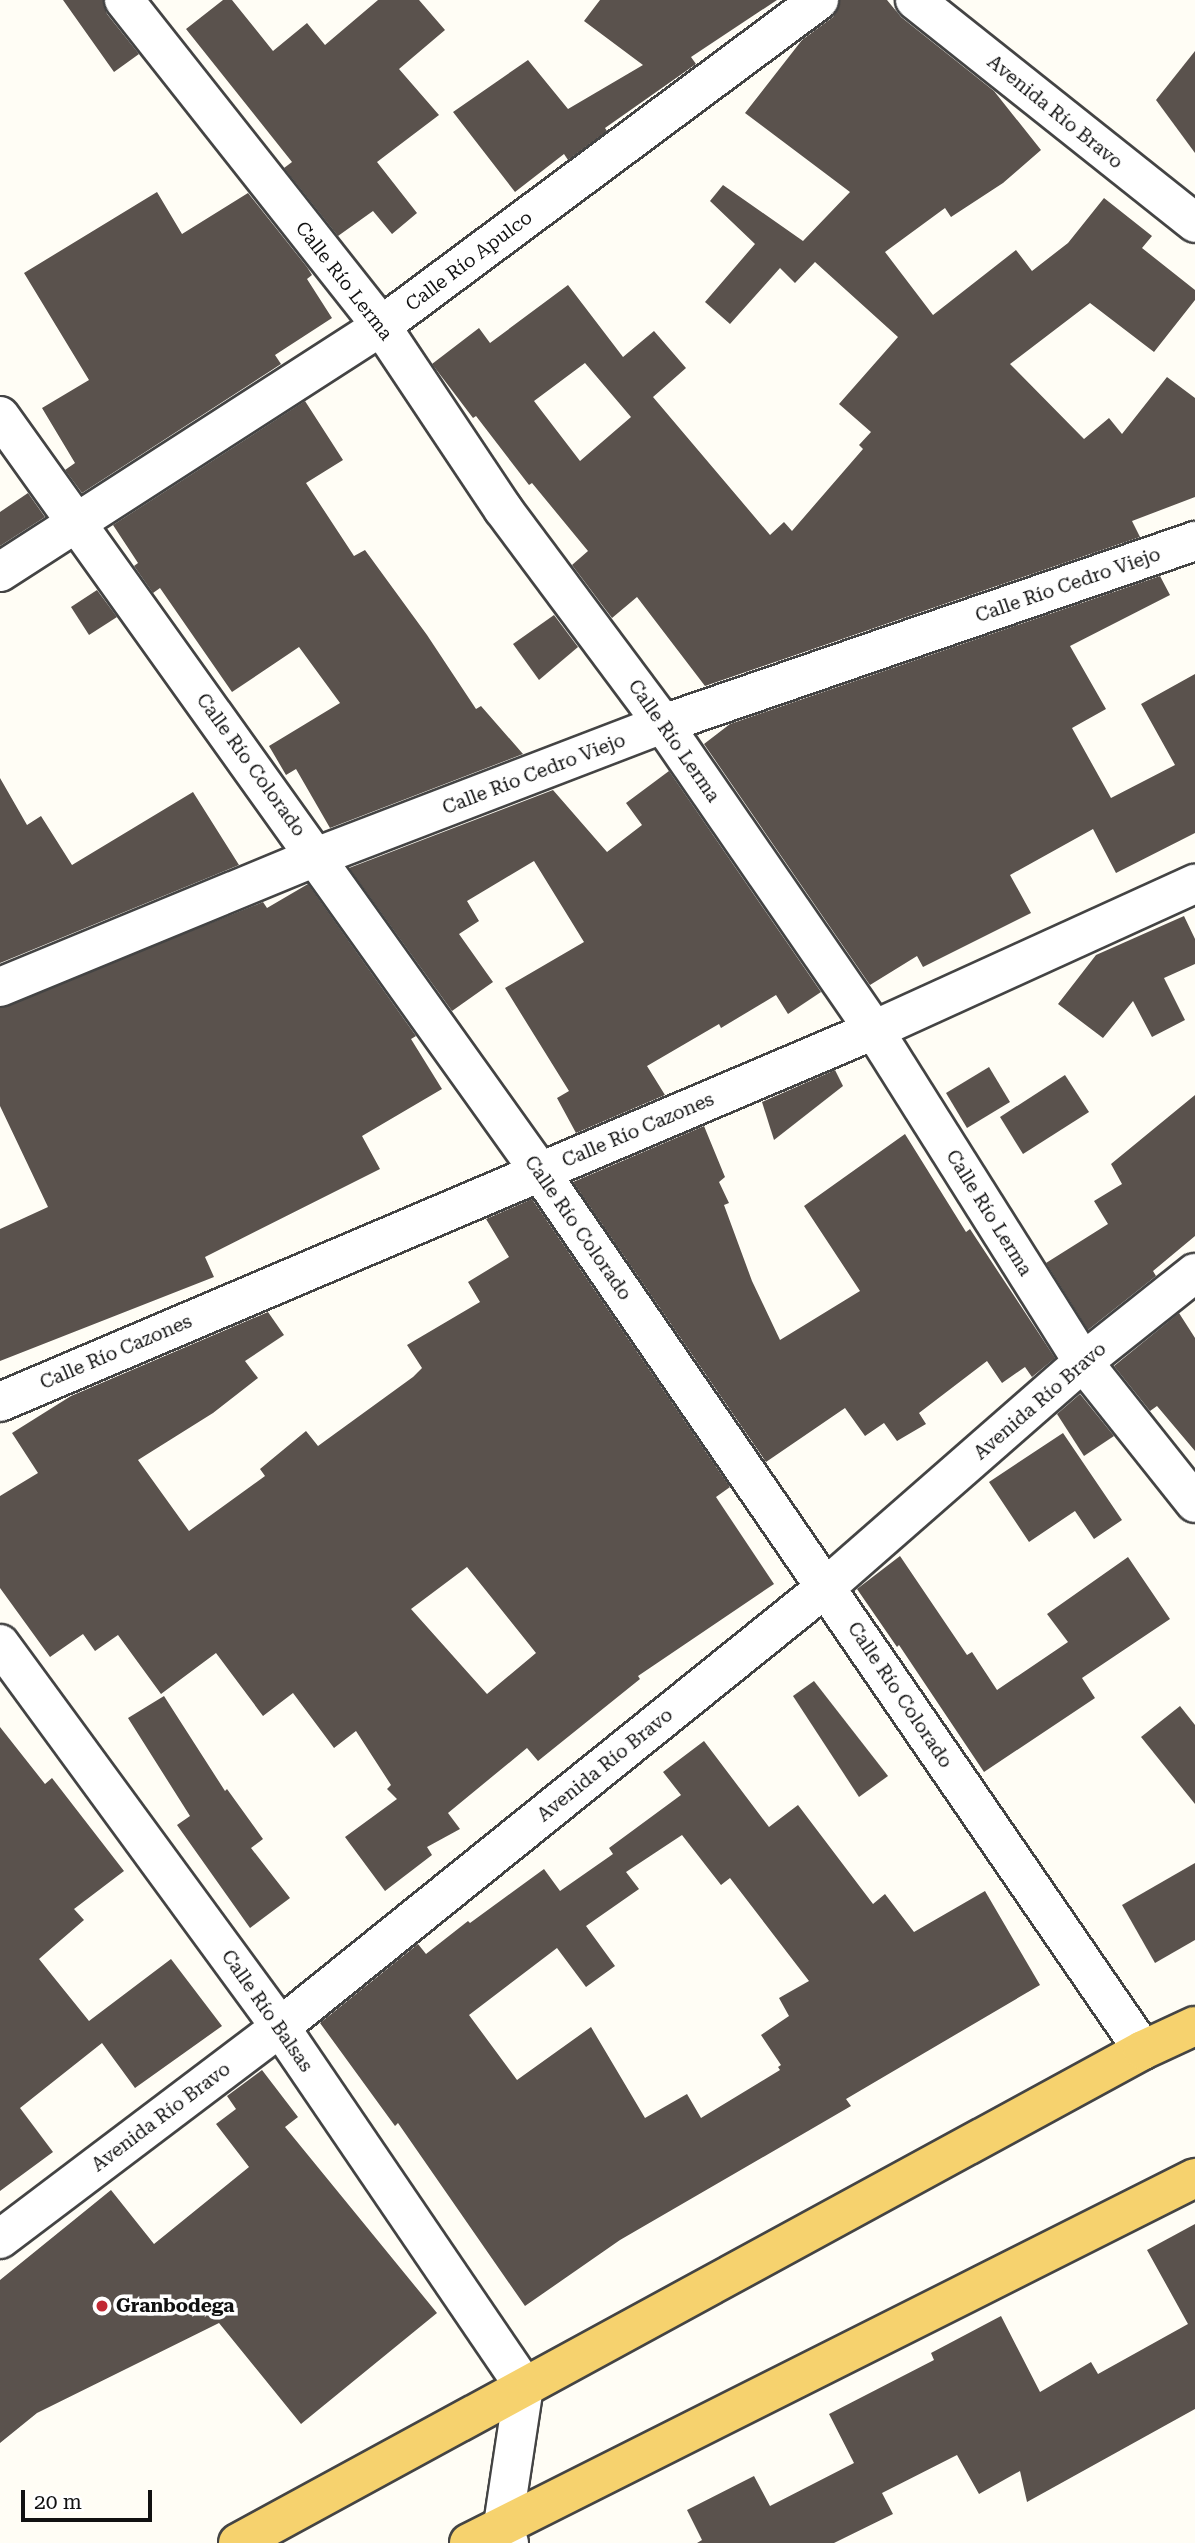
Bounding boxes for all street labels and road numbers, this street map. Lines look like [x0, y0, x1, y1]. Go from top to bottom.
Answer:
street label: Avenida Río Bravo [983, 50, 1127, 174]
street label: Calle Río Apulco [401, 206, 537, 316]
street label: Calle Río Lerma [291, 217, 397, 345]
street label: Calle Río Cedro Viejo [972, 543, 1164, 627]
street label: Calle Río Lerma [623, 675, 725, 807]
street label: Calle Río Colorado [191, 689, 311, 841]
street label: Calle Río Cedro Viejo [439, 729, 629, 819]
street label: Calle Río Cazones [559, 1088, 717, 1172]
street label: Calle Río Lerma [941, 1146, 1037, 1280]
street label: Calle Río Colorado [520, 1151, 636, 1305]
street label: Calle Río Cazones [37, 1310, 195, 1394]
street label: Avenida Río Bravo [969, 1337, 1111, 1465]
street label: Calle Río Colorado [843, 1618, 957, 1772]
street label: Avenida Río Bravo [533, 1703, 677, 1827]
street label: Calle Río Balsas [216, 1946, 318, 2076]
street label: Avenida Río Bravo [87, 2057, 235, 2177]

